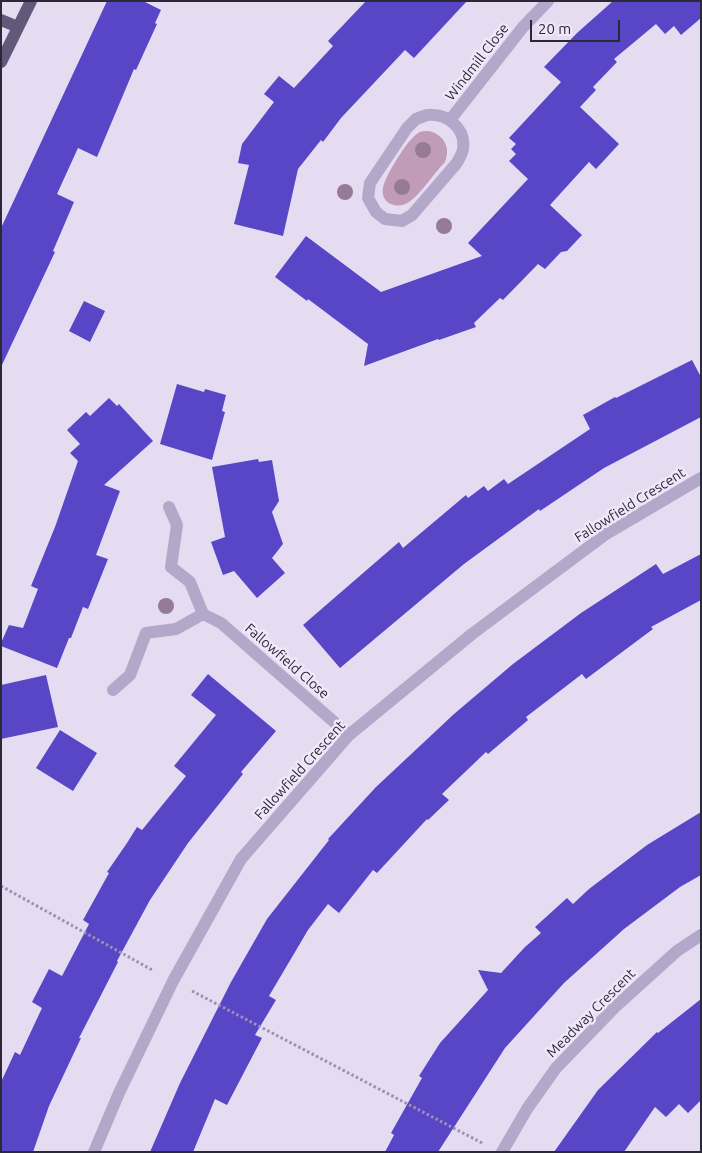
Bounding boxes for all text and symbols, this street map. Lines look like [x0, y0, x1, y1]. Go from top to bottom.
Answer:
scale bar [532, 10, 622, 42]
street label: Windmill Close [442, 20, 512, 104]
text: 20 m [538, 20, 571, 37]
street label: Fallowfield Crescent [572, 464, 688, 546]
street label: Fallowfield Close [241, 620, 333, 702]
street label: Fallowfield Crescent [251, 717, 349, 823]
street label: Meadway Crescent [543, 965, 639, 1061]

